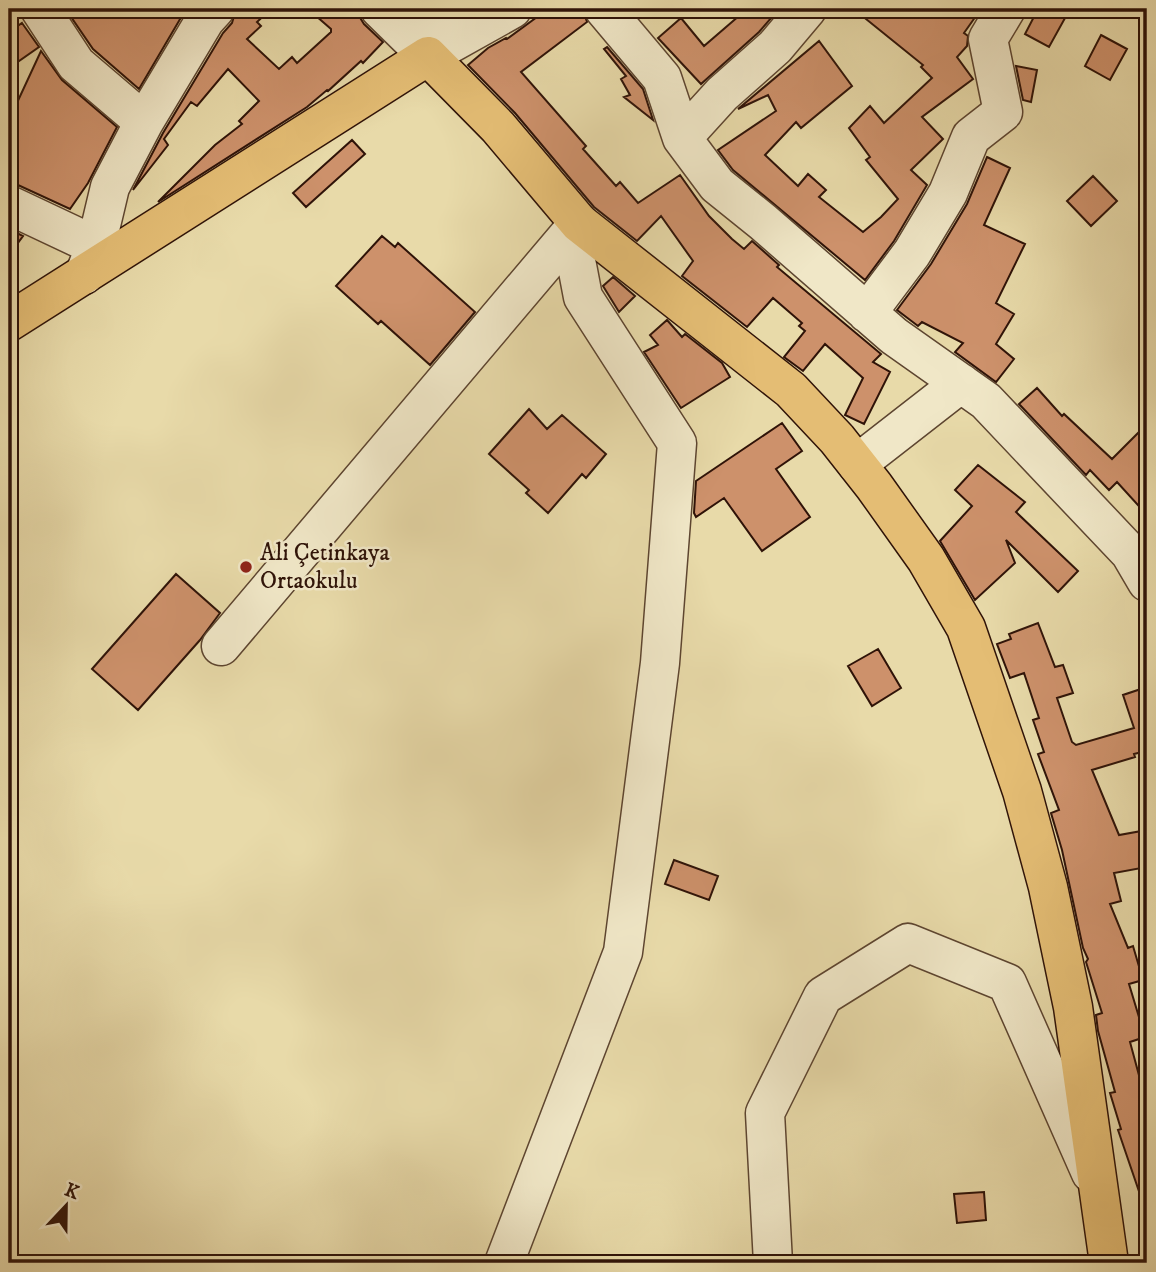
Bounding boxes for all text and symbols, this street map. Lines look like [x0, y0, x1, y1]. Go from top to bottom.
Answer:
place label: Ali Çetinkaya Ortaokulu [260, 538, 390, 596]
marker: Ali Çetinkaya Ortaokulu [238, 559, 254, 575]
north arrow [32, 1170, 102, 1240]
text: K [61, 1178, 83, 1205]

